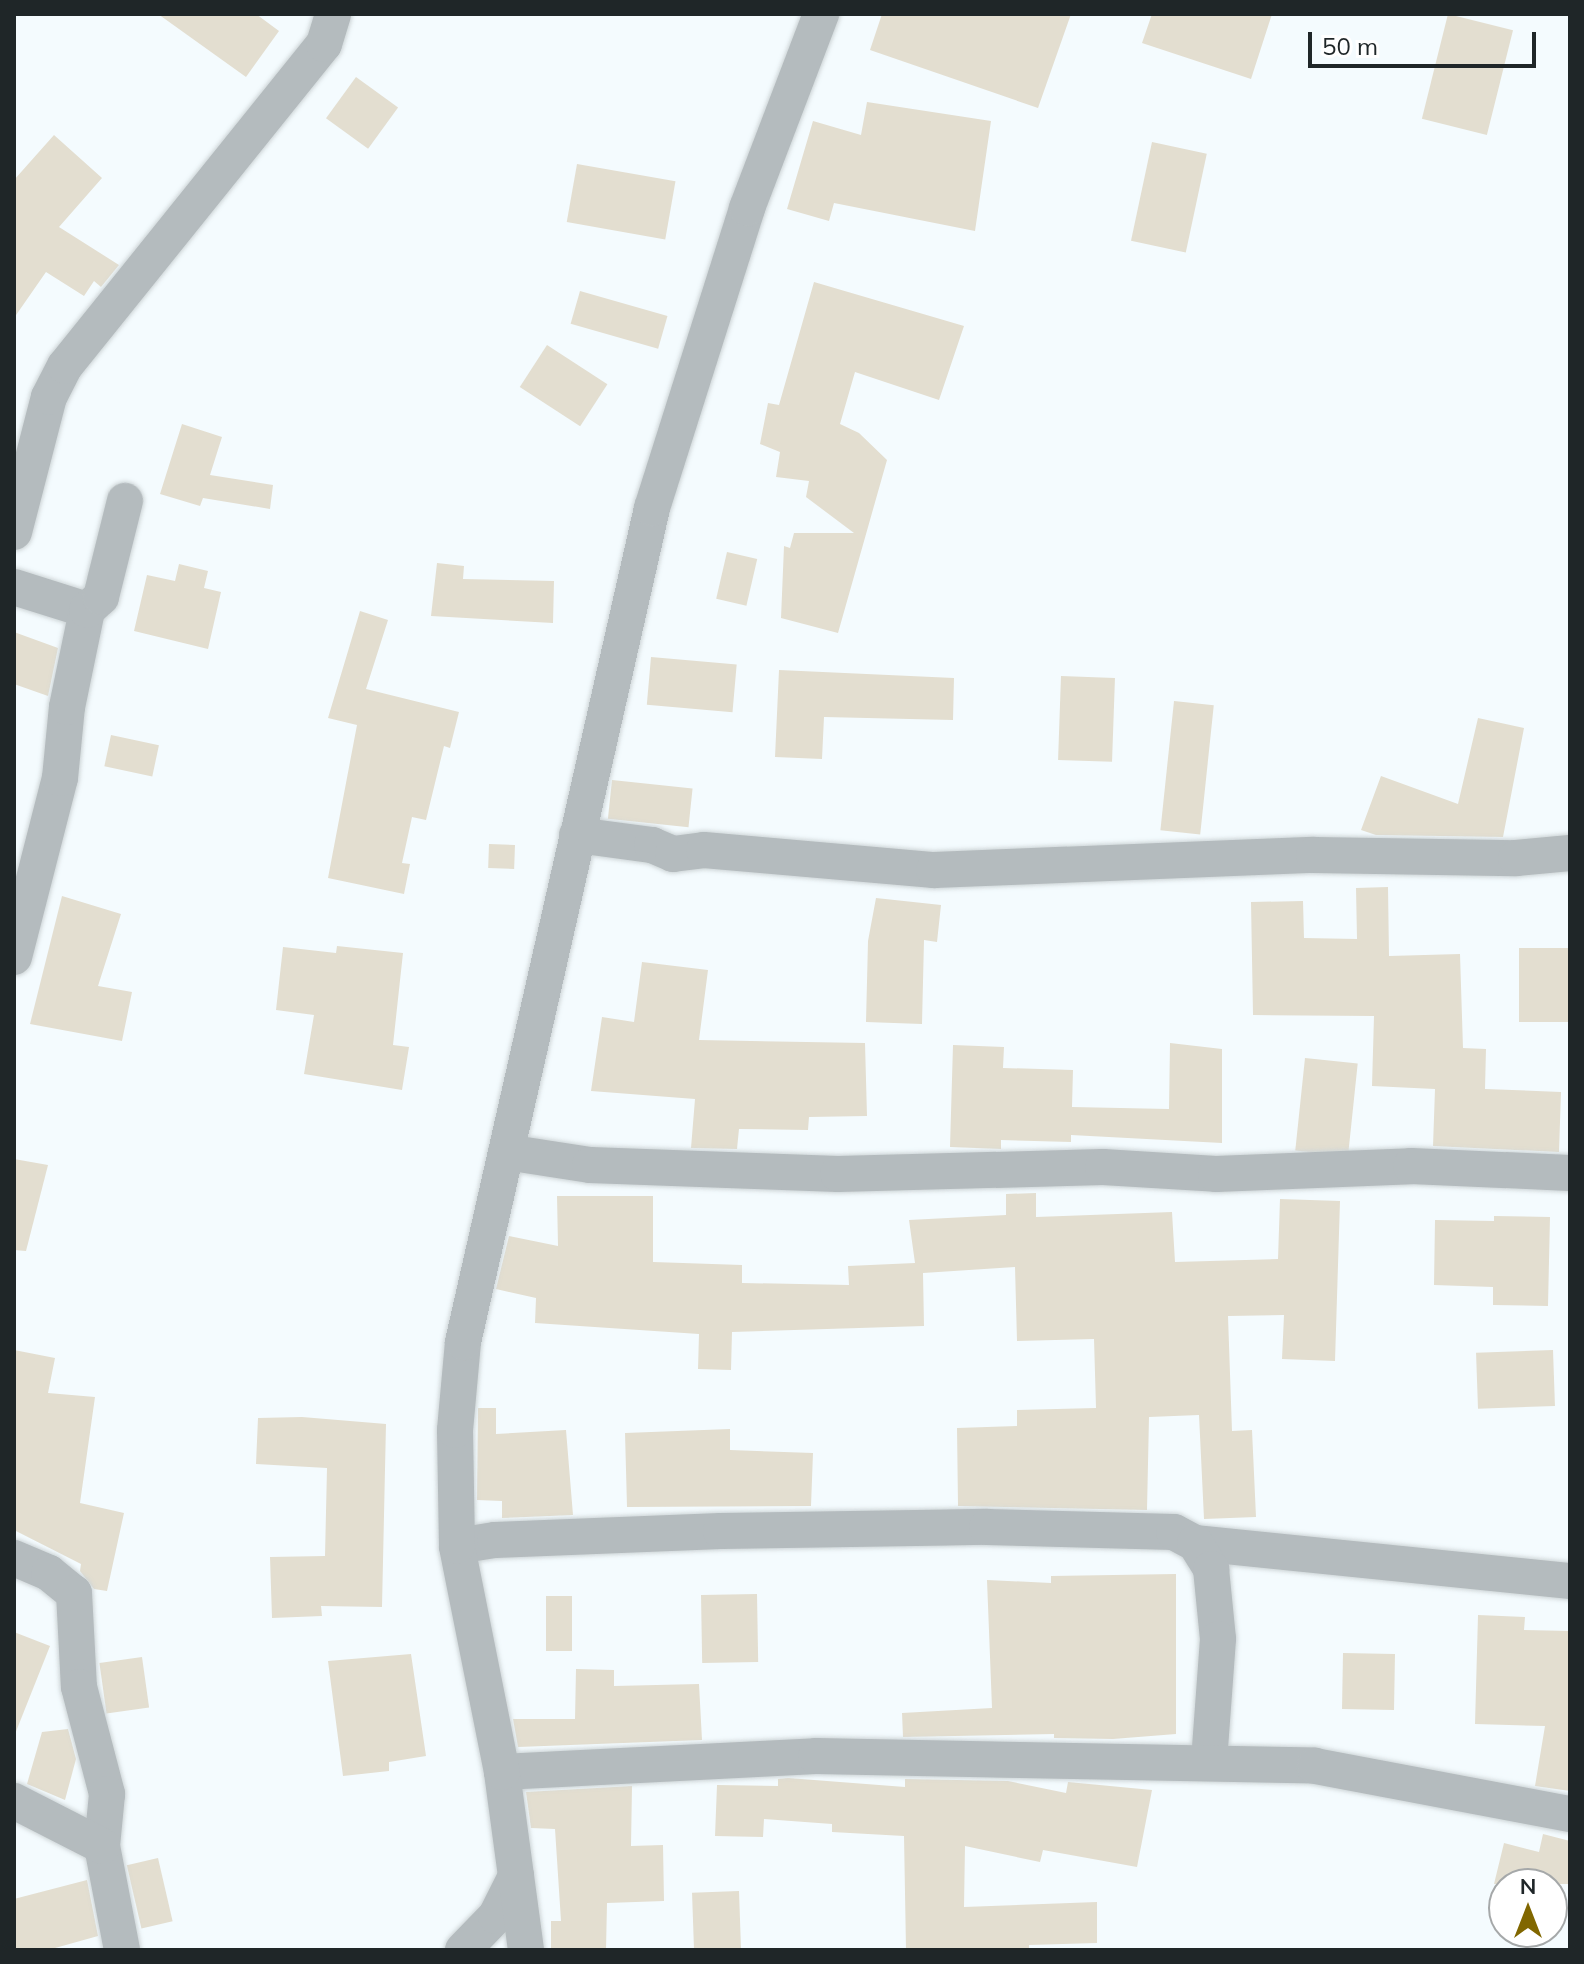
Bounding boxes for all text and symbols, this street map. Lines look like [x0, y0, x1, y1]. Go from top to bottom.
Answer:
scale bar [1312, 16, 1540, 66]
text: 50 m [1322, 31, 1378, 61]
north arrow [1488, 1868, 1568, 1948]
text: N [1520, 1872, 1536, 1900]

